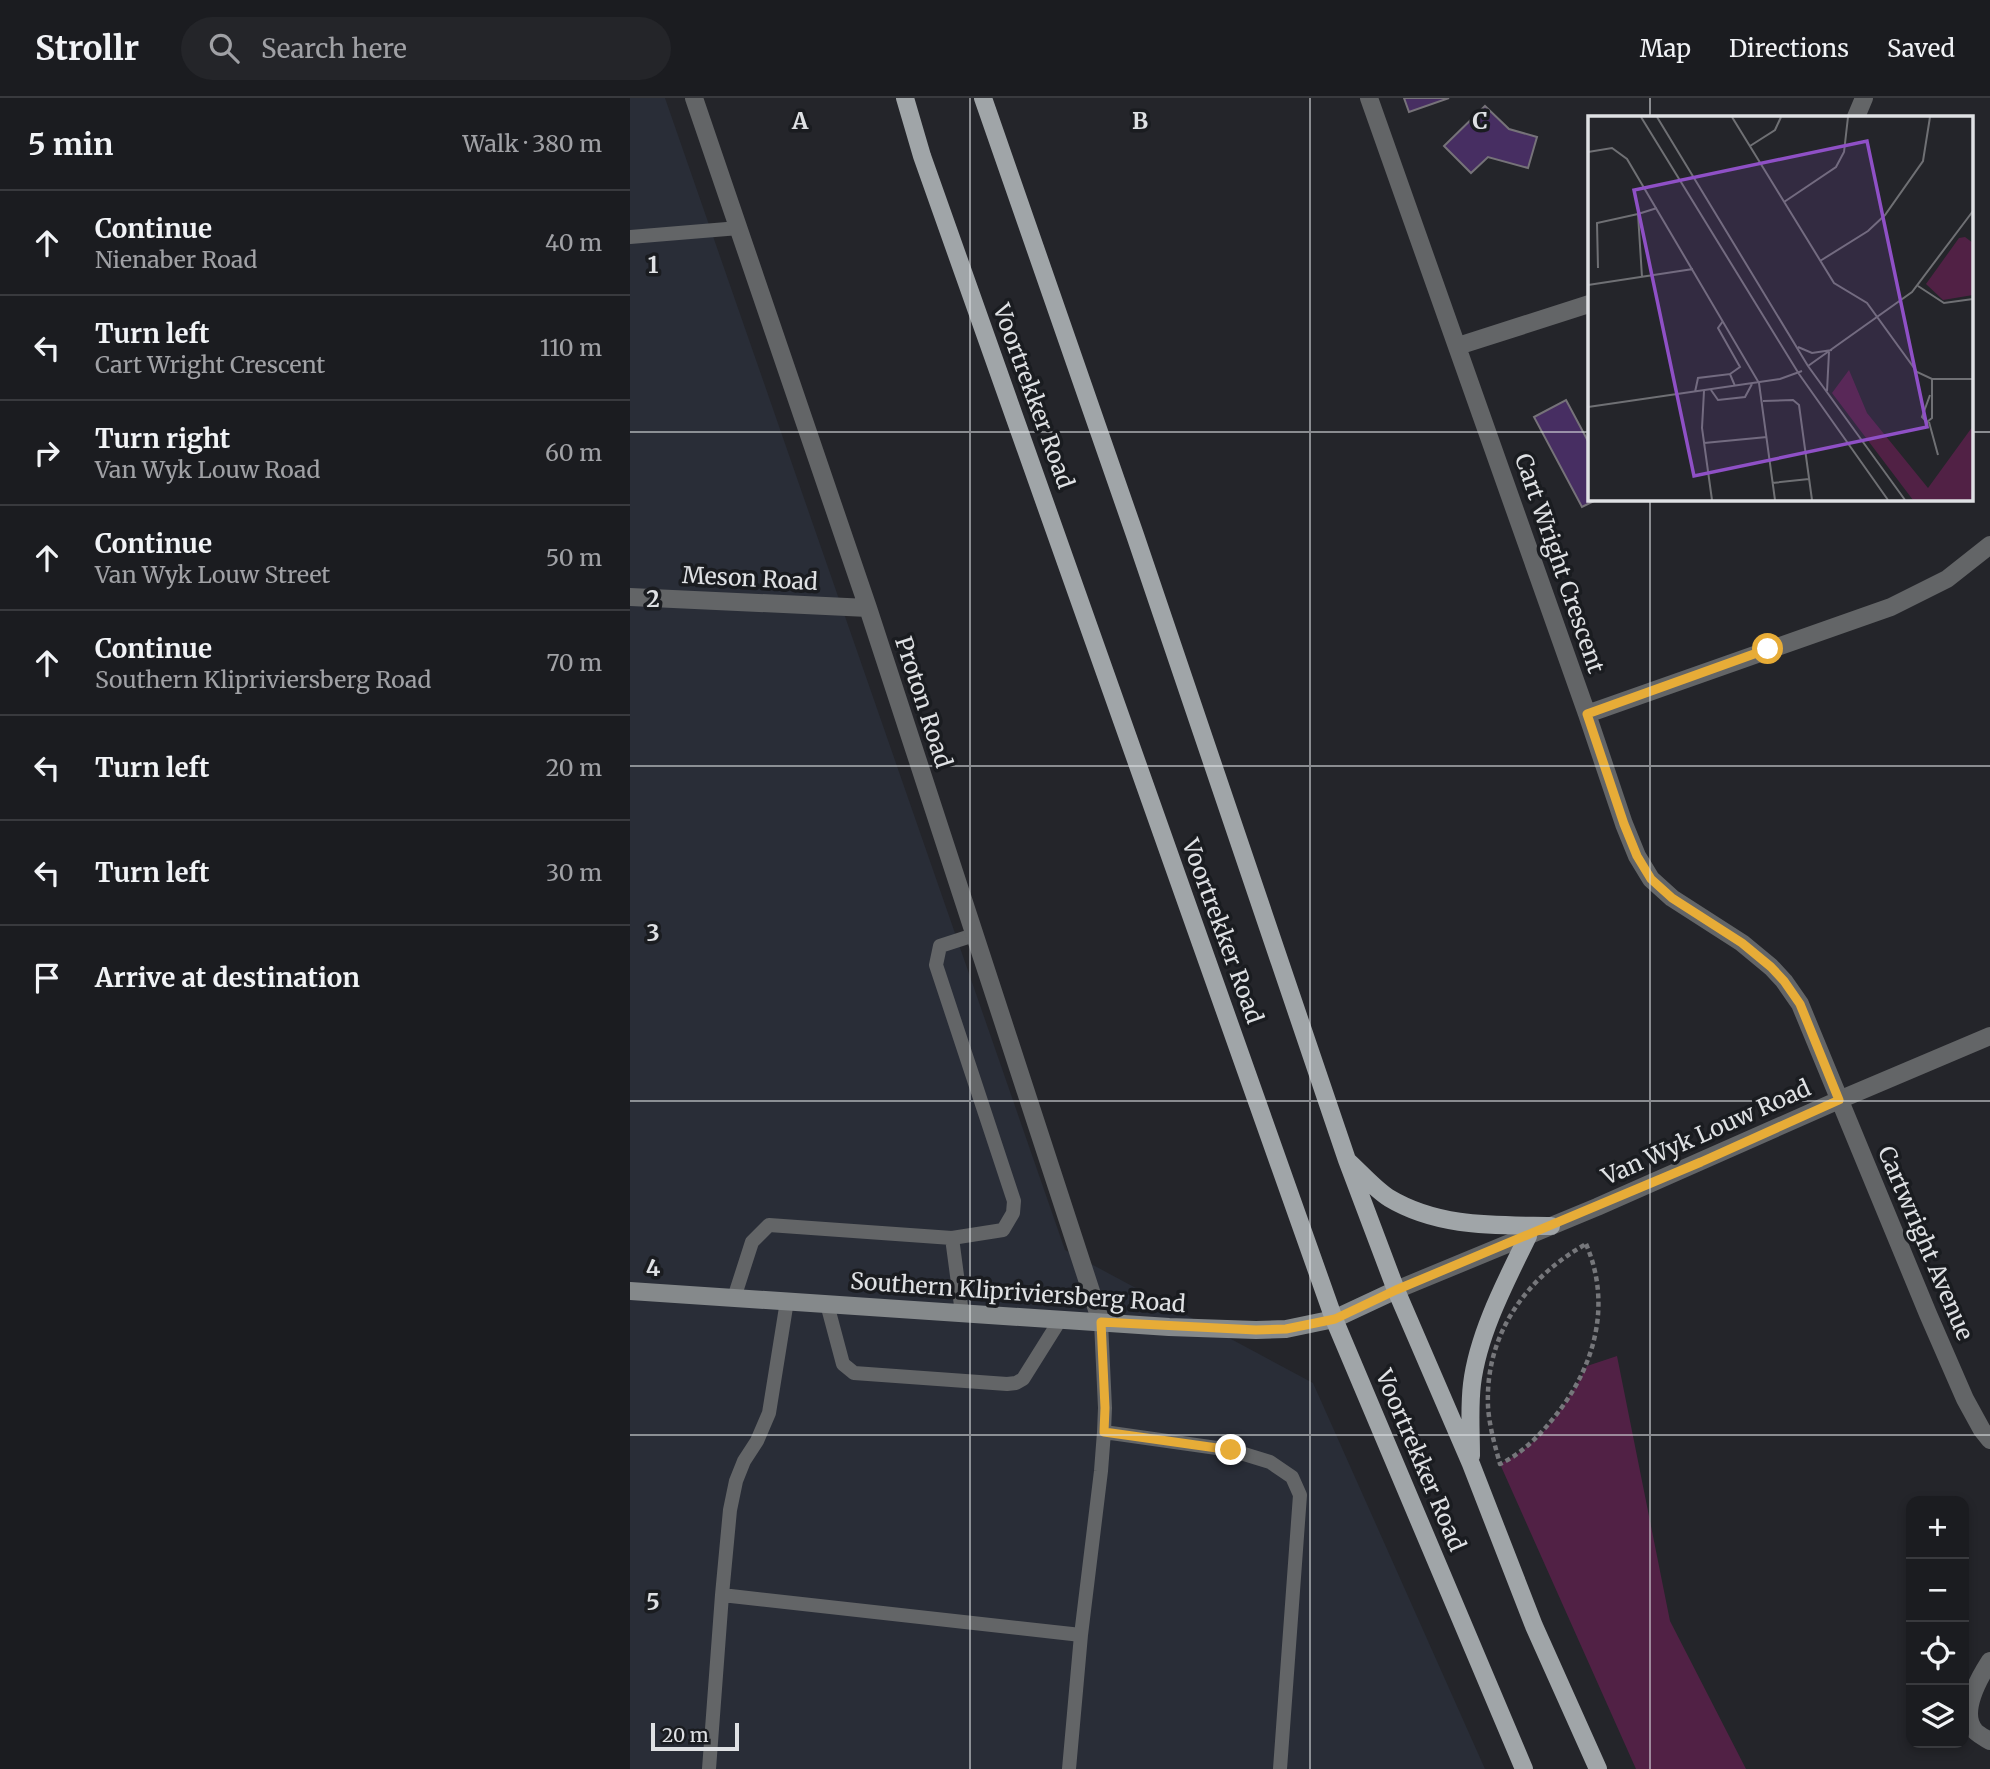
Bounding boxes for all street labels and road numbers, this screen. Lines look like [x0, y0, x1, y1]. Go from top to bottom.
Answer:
street label: Voortrekker Road [987, 299, 1081, 493]
street label: Cart Wright Crescent [1509, 449, 1611, 677]
street label: Meson Road [681, 560, 819, 596]
street label: Proton Road [889, 633, 959, 771]
street label: Voortrekker Road [1176, 834, 1270, 1028]
street label: Van Wyk Louw Road [1596, 1073, 1815, 1191]
street label: Cartwright Avenue [1872, 1142, 1980, 1344]
street label: Southern Klipriviersberg Road [849, 1266, 1187, 1318]
street label: Voortrekker Road [1369, 1364, 1472, 1555]

